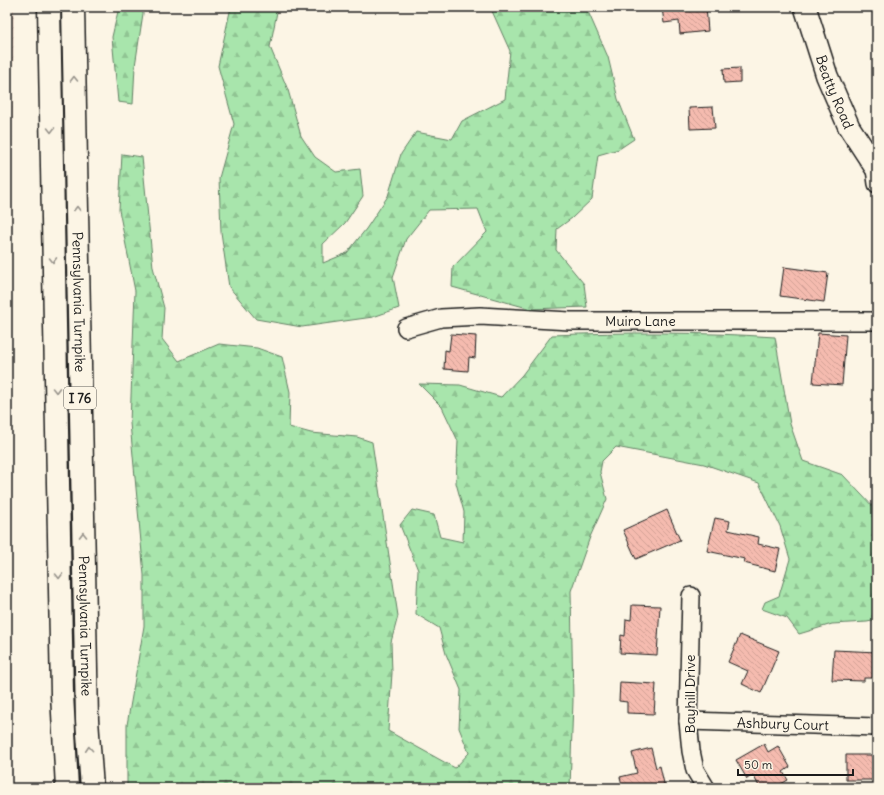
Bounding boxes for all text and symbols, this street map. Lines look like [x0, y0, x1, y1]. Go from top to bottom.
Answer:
street label: Beatty Road [812, 53, 858, 132]
one-way arrow [70, 76, 79, 82]
one-way arrow [47, 127, 55, 133]
one-way arrow [73, 206, 81, 212]
street label: Pennsylvania Turnpike [68, 232, 89, 372]
one-way arrow [49, 257, 58, 263]
street label: Muiro Lane [605, 312, 676, 330]
one-way arrow [52, 387, 60, 393]
road number: I 76 [64, 387, 96, 409]
one-way arrow [79, 532, 87, 538]
street label: Pennsylvania Turnpike [75, 555, 96, 696]
one-way arrow [55, 573, 63, 579]
street label: Bayhill Drive [681, 655, 699, 733]
street label: Ashbury Court [737, 714, 829, 734]
one-way arrow [85, 746, 94, 752]
scale bar [738, 751, 853, 777]
text: 50 m [744, 757, 773, 772]

